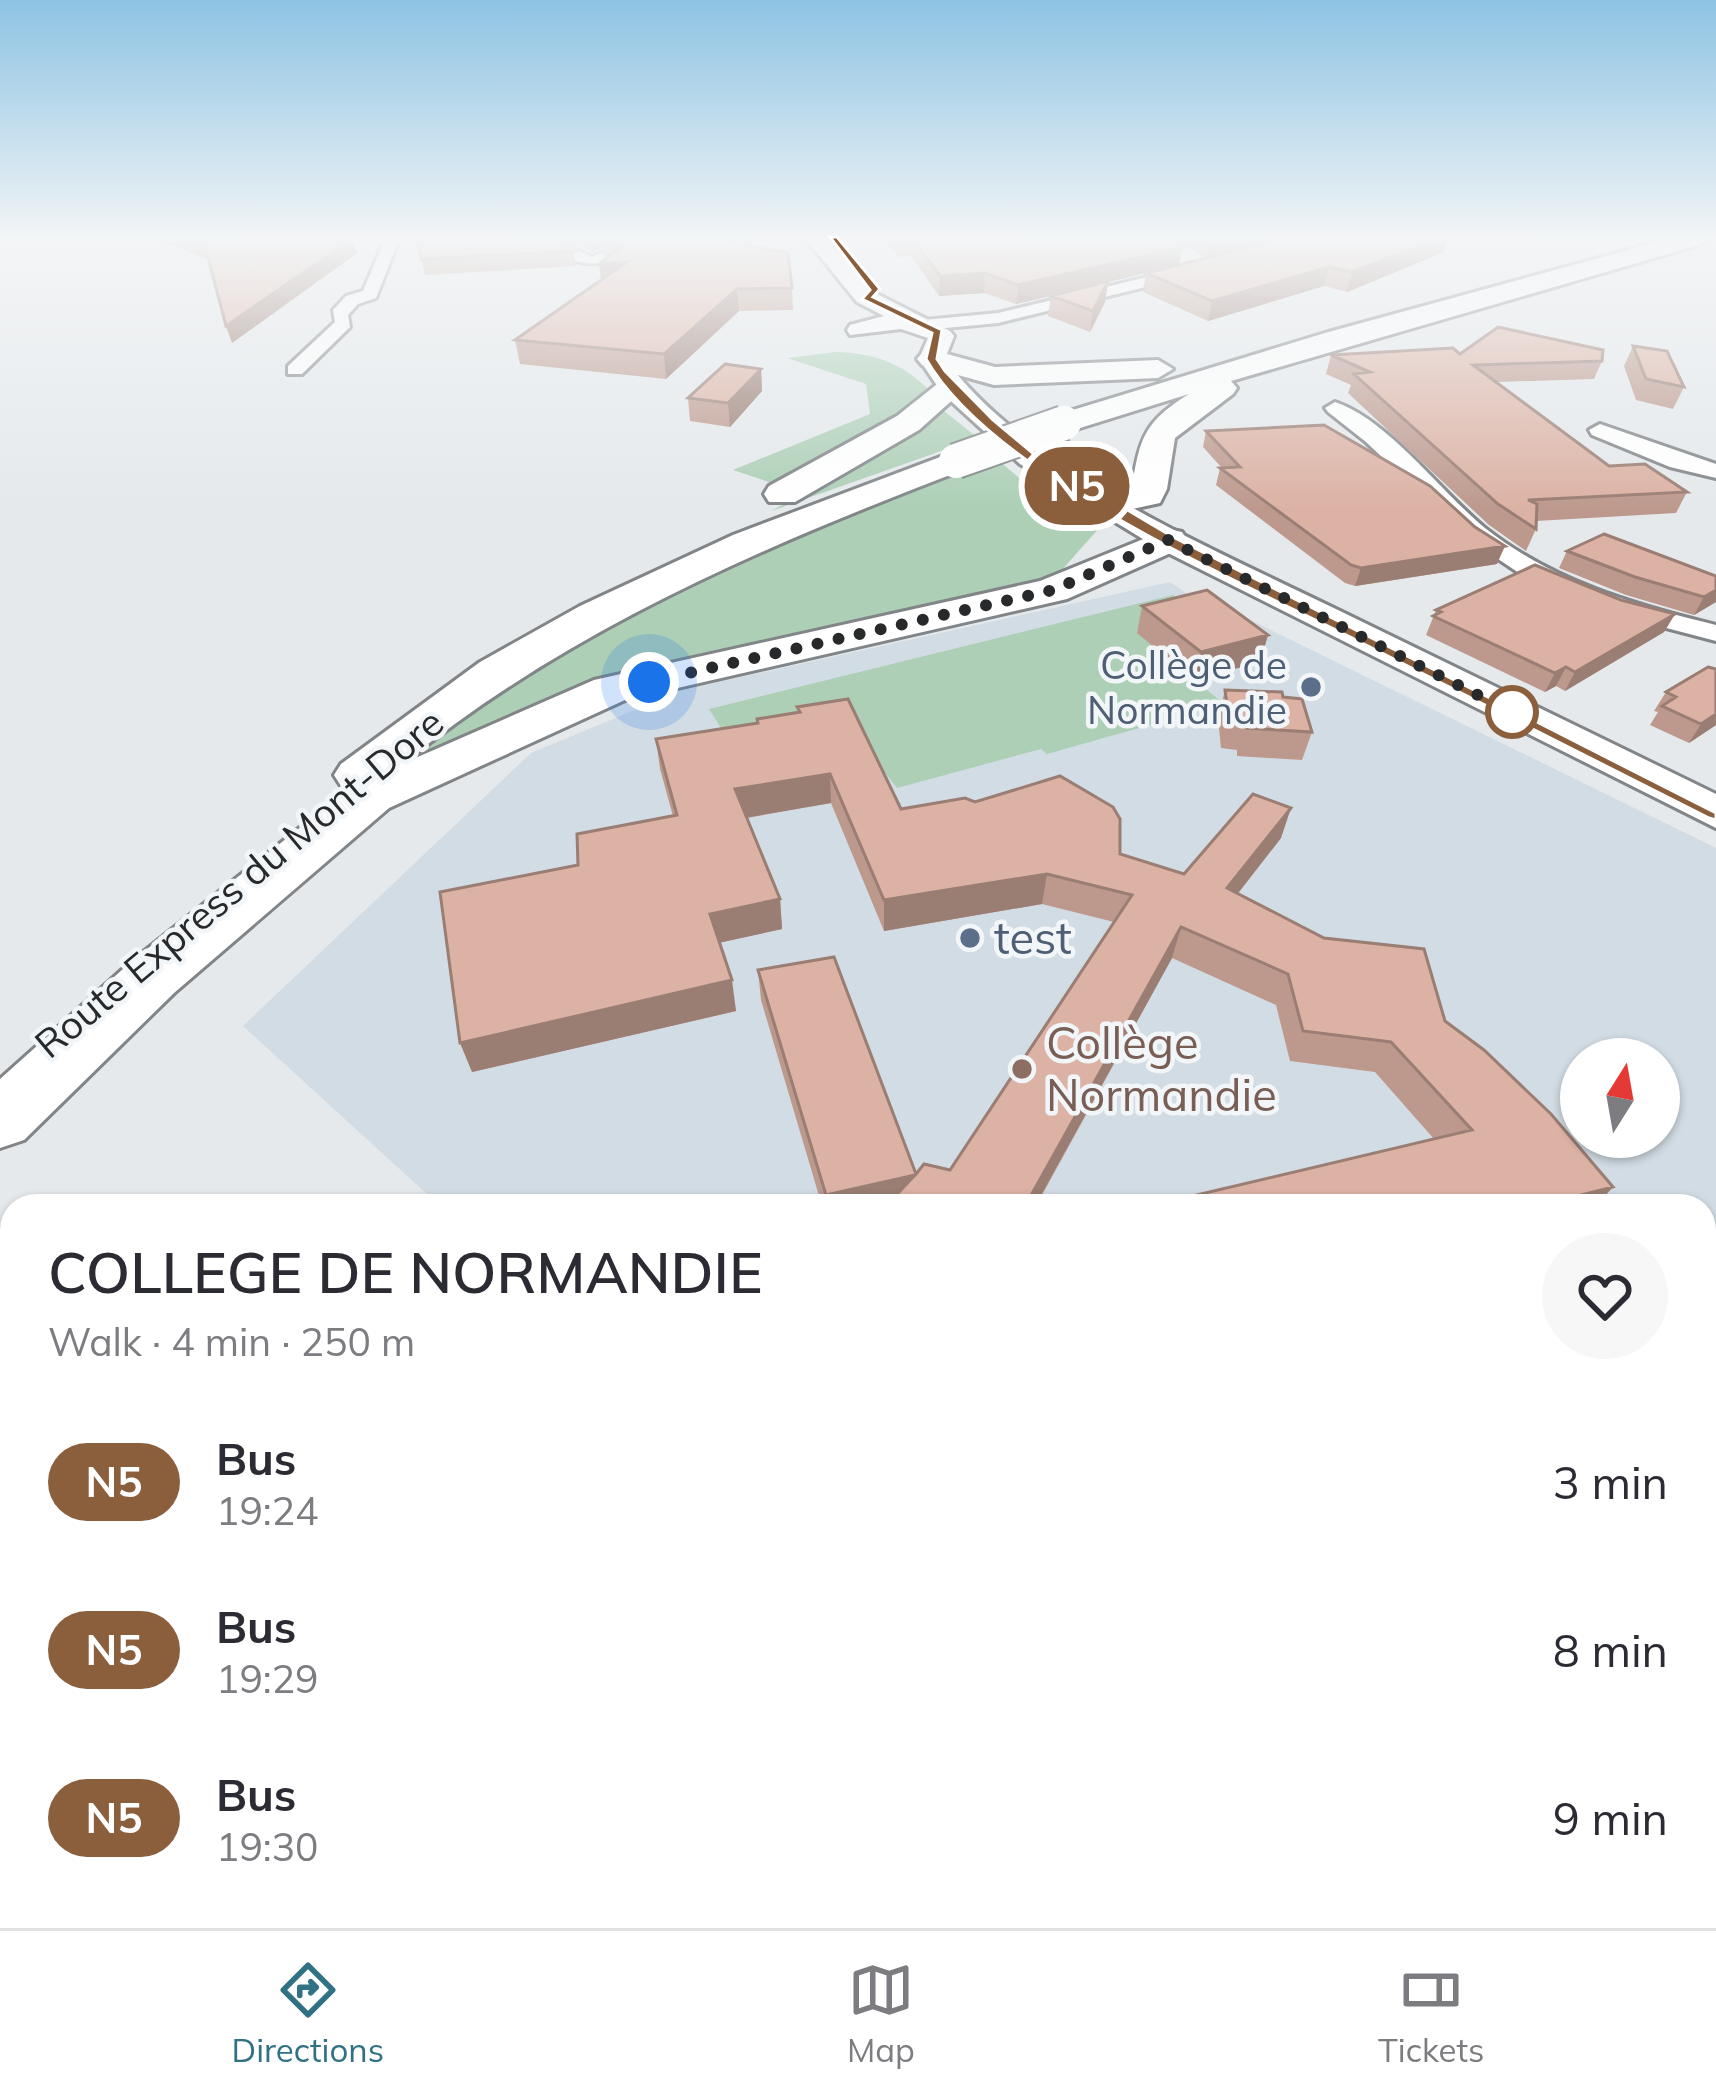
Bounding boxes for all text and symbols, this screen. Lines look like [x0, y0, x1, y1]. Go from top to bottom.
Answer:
line badge: N5 [1023, 447, 1131, 525]
text: N5 [1049, 459, 1105, 512]
place label: Collège de Normandie [1087, 640, 1287, 734]
your location [619, 652, 679, 712]
marker: Collège de Normandie [1298, 674, 1324, 700]
unlabelled marker [1487, 687, 1537, 737]
street label: Route Express du Mont-Dore [24, 697, 453, 1068]
place label: test [994, 909, 1072, 965]
marker: test [957, 925, 983, 951]
place label: Collège Normandie [1046, 1014, 1277, 1122]
north arrow [1560, 1038, 1680, 1158]
map controls [1560, 1038, 1680, 1158]
marker: Collège Normandie [1009, 1056, 1035, 1082]
button: heart [1542, 1233, 1668, 1359]
text: COLLEGE DE NORMANDIE [48, 1236, 763, 1307]
text: Walk · 4 min · 250 m [48, 1317, 415, 1366]
text: Bus [216, 1430, 296, 1486]
text: 3 min [1553, 1454, 1668, 1510]
text: N5 [86, 1455, 142, 1508]
text: 19:24 [216, 1486, 319, 1535]
text: Bus [216, 1598, 296, 1654]
text: 8 min [1553, 1622, 1668, 1678]
text: N5 [86, 1623, 142, 1676]
text: 19:29 [216, 1654, 319, 1703]
text: Bus [216, 1766, 296, 1822]
text: 9 min [1553, 1790, 1668, 1846]
text: N5 [86, 1791, 142, 1844]
text: 19:30 [216, 1822, 319, 1871]
tab: Directions [231, 1957, 384, 2070]
tab: Map [847, 1957, 915, 2070]
tab: Tickets [1378, 1957, 1484, 2070]

